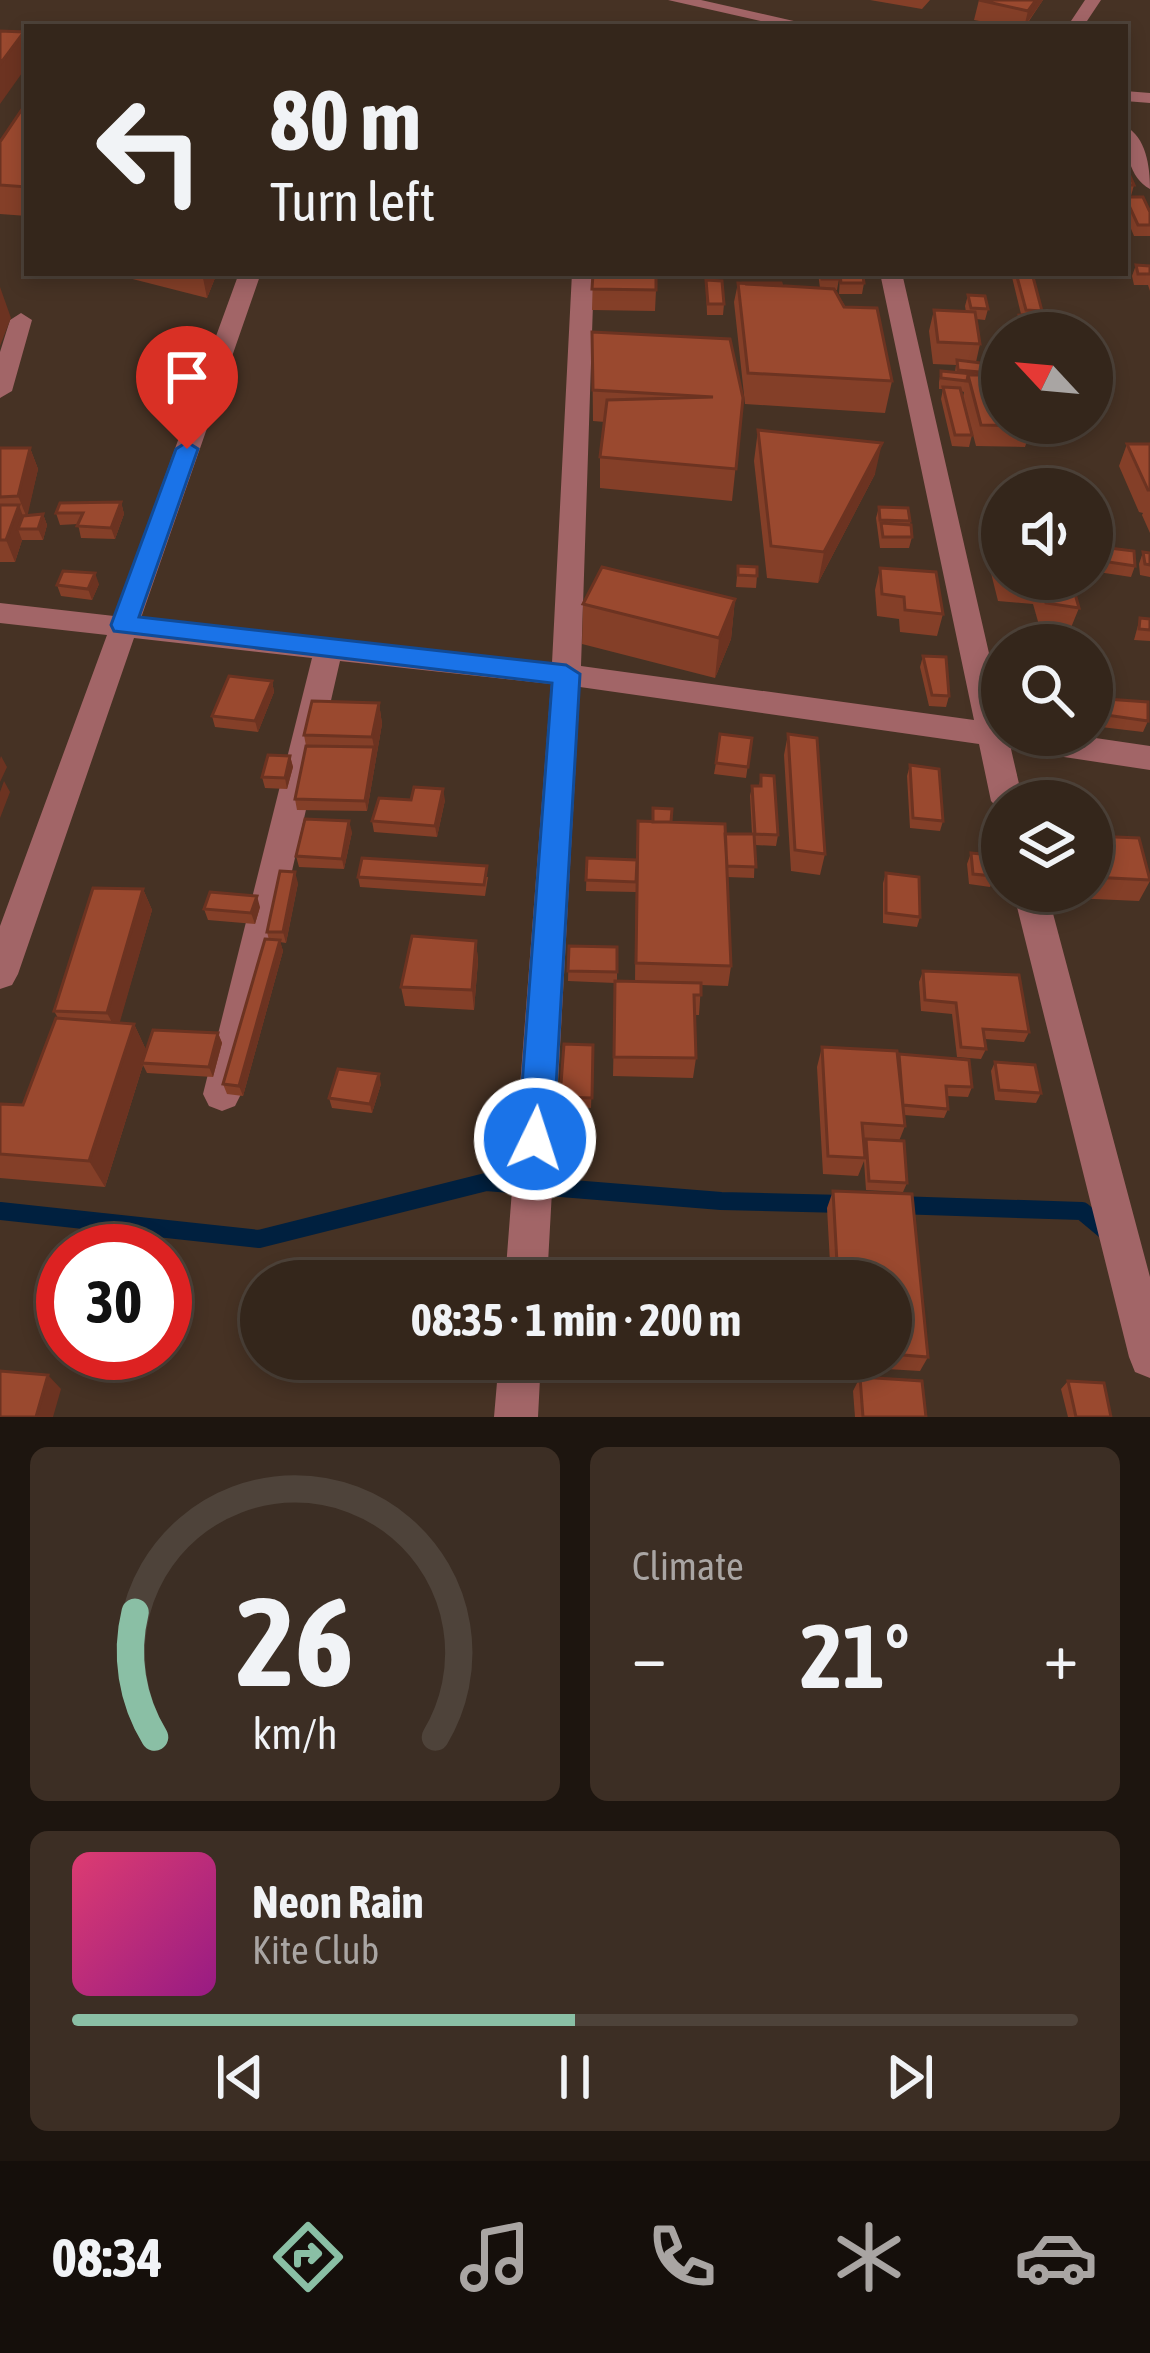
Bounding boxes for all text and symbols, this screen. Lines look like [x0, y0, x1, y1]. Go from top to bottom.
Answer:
icon: left [72, 72, 228, 228]
text: 80 m [270, 72, 421, 168]
text: Turn left [270, 171, 435, 232]
north arrow [981, 312, 1113, 444]
map controls [981, 312, 1113, 912]
pin [136, 326, 238, 449]
icon: arrive [154, 344, 220, 410]
button: sound [981, 468, 1113, 600]
button: search [981, 624, 1113, 756]
button: layers [981, 780, 1113, 912]
position arrow [472, 1076, 598, 1202]
speed limit sign: 30 [36, 1224, 192, 1380]
text: 08:35 · 1 min · 200 m [411, 1294, 741, 1346]
text: Climate [632, 1544, 744, 1588]
text: 26 [236, 1569, 354, 1712]
text: 21° [800, 1604, 910, 1707]
text: − [632, 1617, 666, 1693]
text: + [1044, 1617, 1078, 1693]
text: km/h [252, 1709, 338, 1758]
text: Neon Rain [252, 1876, 424, 1928]
text: Kite Club [252, 1928, 379, 1972]
icon: previous [207, 2044, 273, 2110]
icon: pause [542, 2044, 608, 2110]
icon: next [877, 2044, 943, 2110]
icon: directions [266, 2215, 350, 2299]
icon: music [453, 2215, 537, 2299]
icon: phone [640, 2215, 724, 2299]
icon: climate [827, 2215, 911, 2299]
icon: car [1014, 2215, 1098, 2299]
text: 08:34 [52, 2227, 163, 2288]

